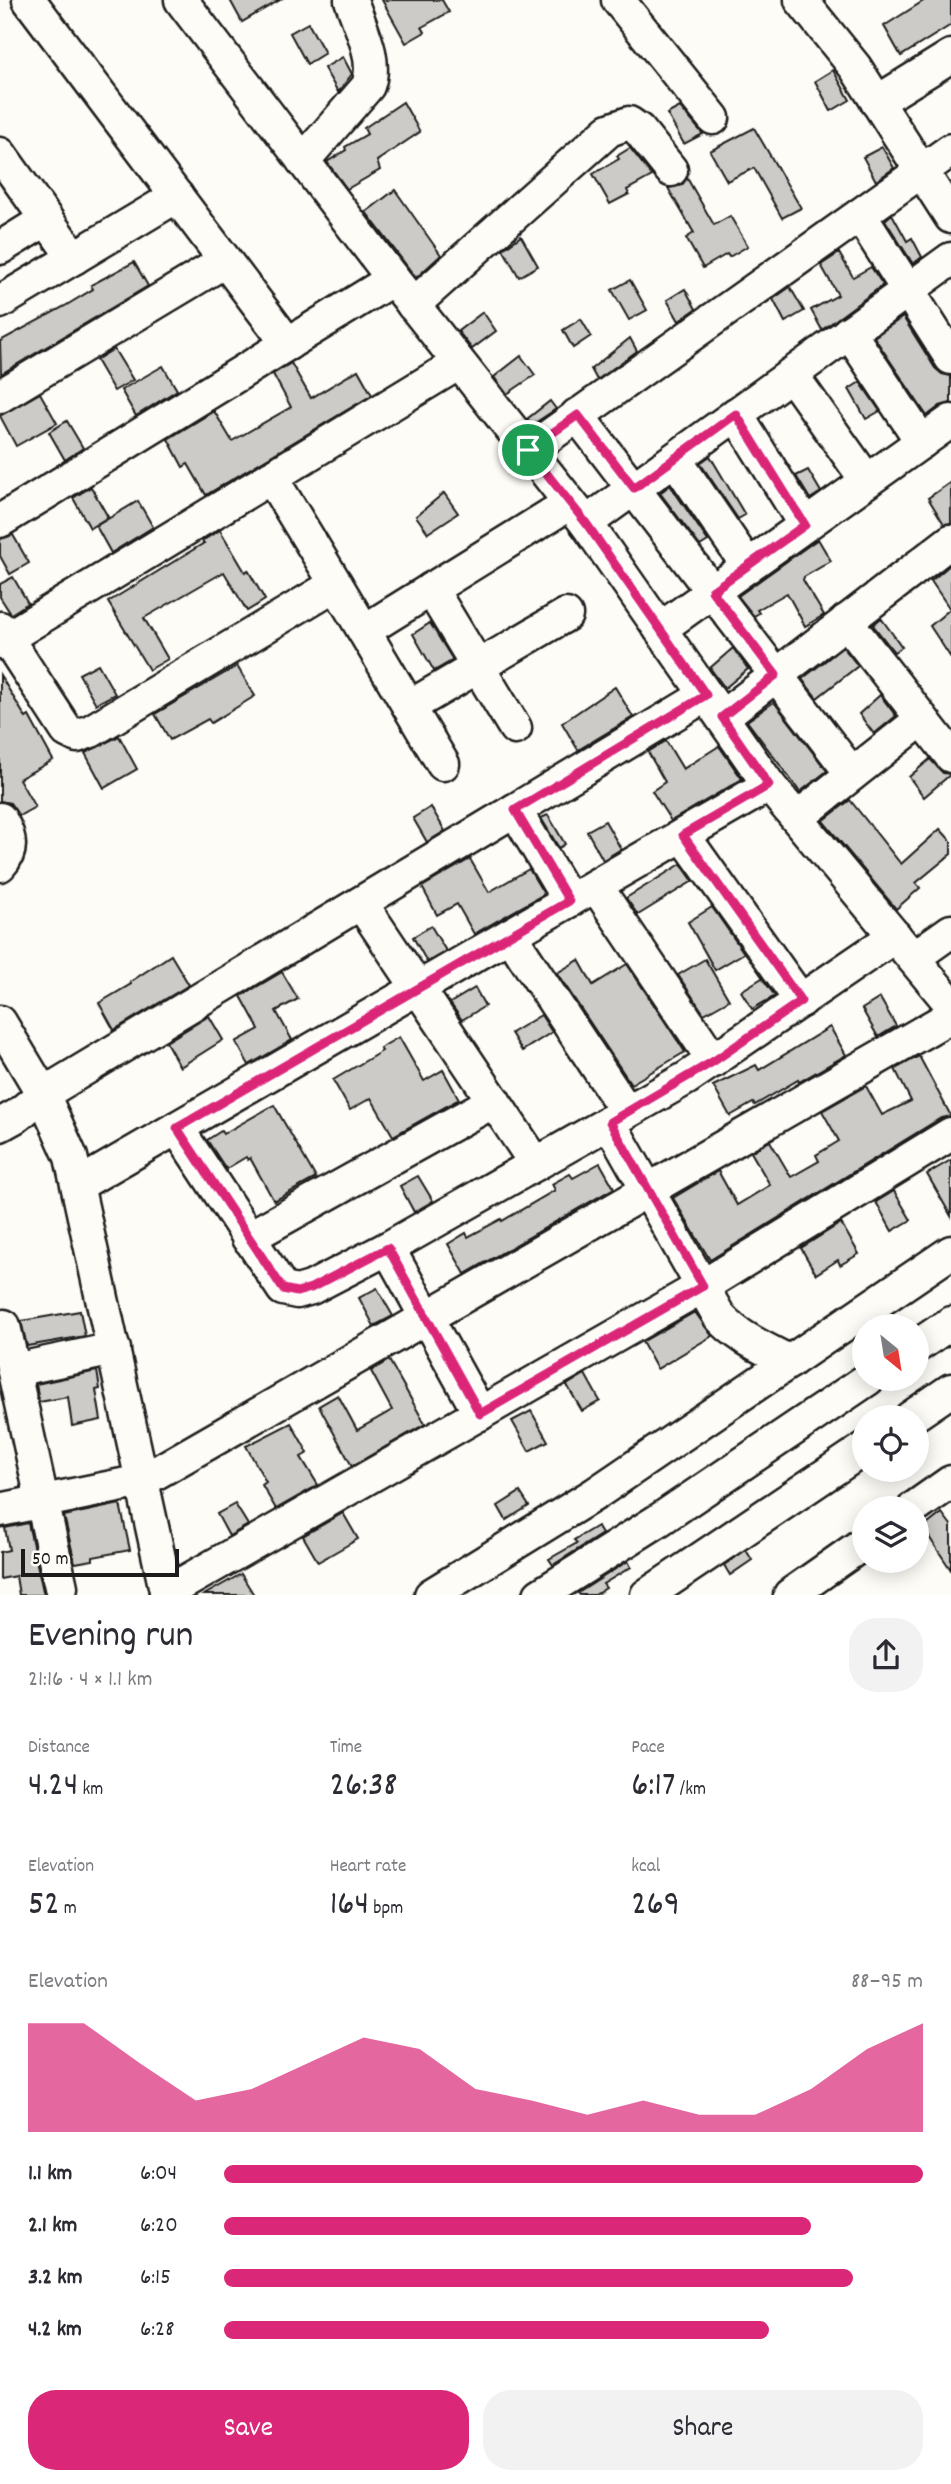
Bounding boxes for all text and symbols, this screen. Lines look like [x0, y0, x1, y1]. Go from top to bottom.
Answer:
pin [498, 420, 558, 480]
icon: arrive [509, 431, 547, 469]
north arrow [852, 1314, 929, 1391]
map controls [852, 1314, 929, 1573]
button: locate [852, 1405, 929, 1482]
button: layers [852, 1496, 929, 1573]
scale bar [21, 1546, 178, 1578]
text: 50 m [32, 1547, 69, 1574]
text: Evening run [28, 1610, 193, 1665]
button: share [849, 1618, 923, 1692]
text: 21:16 · 4 × 1.1 km [28, 1664, 152, 1697]
text: Distance [28, 1735, 90, 1762]
text: Time [330, 1735, 362, 1762]
text: Pace [631, 1735, 665, 1762]
text: 4.24 [28, 1762, 78, 1812]
text: 26:38 [330, 1762, 398, 1812]
text: 6:17 [631, 1762, 675, 1812]
text: km [78, 1777, 103, 1804]
text: /km [675, 1777, 706, 1804]
text: Elevation [28, 1854, 94, 1881]
text: Heart rate [330, 1854, 406, 1881]
text: kcal [631, 1854, 660, 1881]
text: 52 [28, 1881, 60, 1931]
text: 164 [330, 1881, 369, 1931]
text: 269 [631, 1881, 680, 1931]
text: m [60, 1896, 77, 1923]
text: bpm [369, 1896, 403, 1923]
text: Elevation [28, 1966, 108, 1999]
text: 88–95 m [851, 1966, 923, 1999]
text: 1.1 km [28, 2158, 72, 2191]
text: 6:04 [140, 2158, 177, 2191]
text: 2.1 km [28, 2210, 77, 2243]
text: 6:20 [140, 2210, 178, 2243]
text: 3.2 km [28, 2262, 83, 2295]
text: 6:15 [140, 2262, 171, 2295]
text: 4.2 km [28, 2314, 82, 2347]
text: 6:28 [140, 2314, 174, 2347]
button: Save [28, 2390, 469, 2470]
button: Share [483, 2390, 923, 2470]

